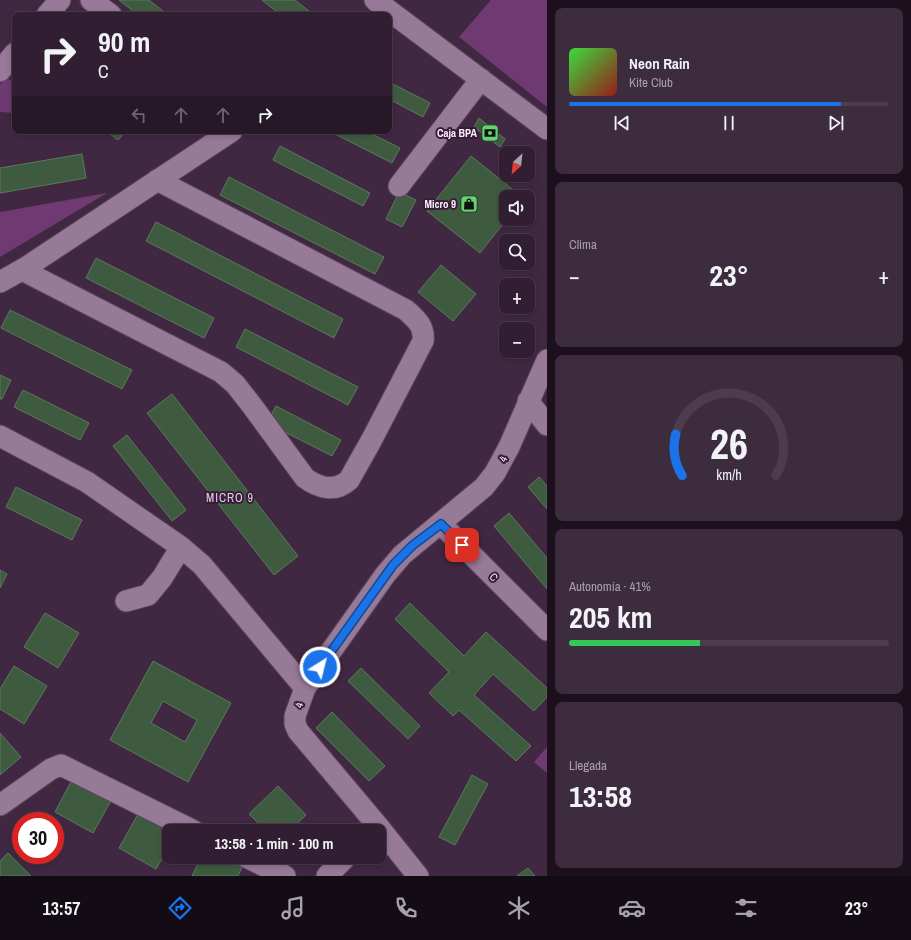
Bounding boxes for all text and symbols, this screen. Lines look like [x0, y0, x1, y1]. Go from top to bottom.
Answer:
text: 90 m [98, 23, 150, 61]
icon: right [32, 28, 84, 80]
text: Neon Rain [629, 53, 690, 74]
text: C [98, 59, 109, 84]
text: Kite Club [629, 74, 673, 91]
icon: left [128, 104, 150, 126]
icon: ahead [170, 104, 192, 126]
icon: ahead [212, 104, 234, 126]
icon: right [254, 104, 276, 126]
icon: previous [611, 112, 633, 134]
icon: pause [718, 112, 740, 134]
icon: next [825, 112, 847, 134]
bank icon: Caja BPA [480, 123, 500, 143]
place label: Caja BPA [437, 126, 477, 140]
north arrow [499, 146, 535, 182]
map controls [499, 146, 535, 358]
button: sound [499, 190, 535, 226]
shop icon: Micro 9 [459, 194, 479, 214]
place label: Micro 9 [424, 197, 456, 211]
button: search [499, 234, 535, 270]
text: Clima [569, 236, 597, 253]
text: 23° [709, 255, 749, 295]
text: − [569, 261, 580, 291]
text: + [878, 261, 889, 291]
button: + [499, 278, 535, 314]
button: − [499, 322, 535, 358]
text: 26 [710, 416, 748, 472]
street label: 4 [496, 454, 510, 464]
text: km/h [716, 465, 742, 484]
district label: MICRO 9 [206, 490, 254, 506]
pin [445, 528, 479, 562]
icon: arrive [451, 534, 473, 556]
street label: C [487, 570, 502, 585]
text: Autonomía · 41% [569, 578, 651, 595]
text: 205 km [569, 597, 652, 637]
position arrow [299, 646, 341, 688]
street label: 4 [292, 700, 306, 710]
text: Llegada [569, 757, 607, 774]
text: 13:58 [569, 776, 632, 816]
speed limit sign: 30 [12, 812, 64, 864]
text: 13:58 · 1 min · 100 m [215, 833, 333, 854]
icon: directions [166, 894, 194, 922]
icon: music [279, 894, 307, 922]
icon: phone [392, 894, 420, 922]
icon: climate [505, 894, 533, 922]
icon: car [618, 894, 646, 922]
icon: filters [732, 894, 760, 922]
text: 13:57 [43, 896, 80, 921]
text: 23° [845, 896, 868, 921]

